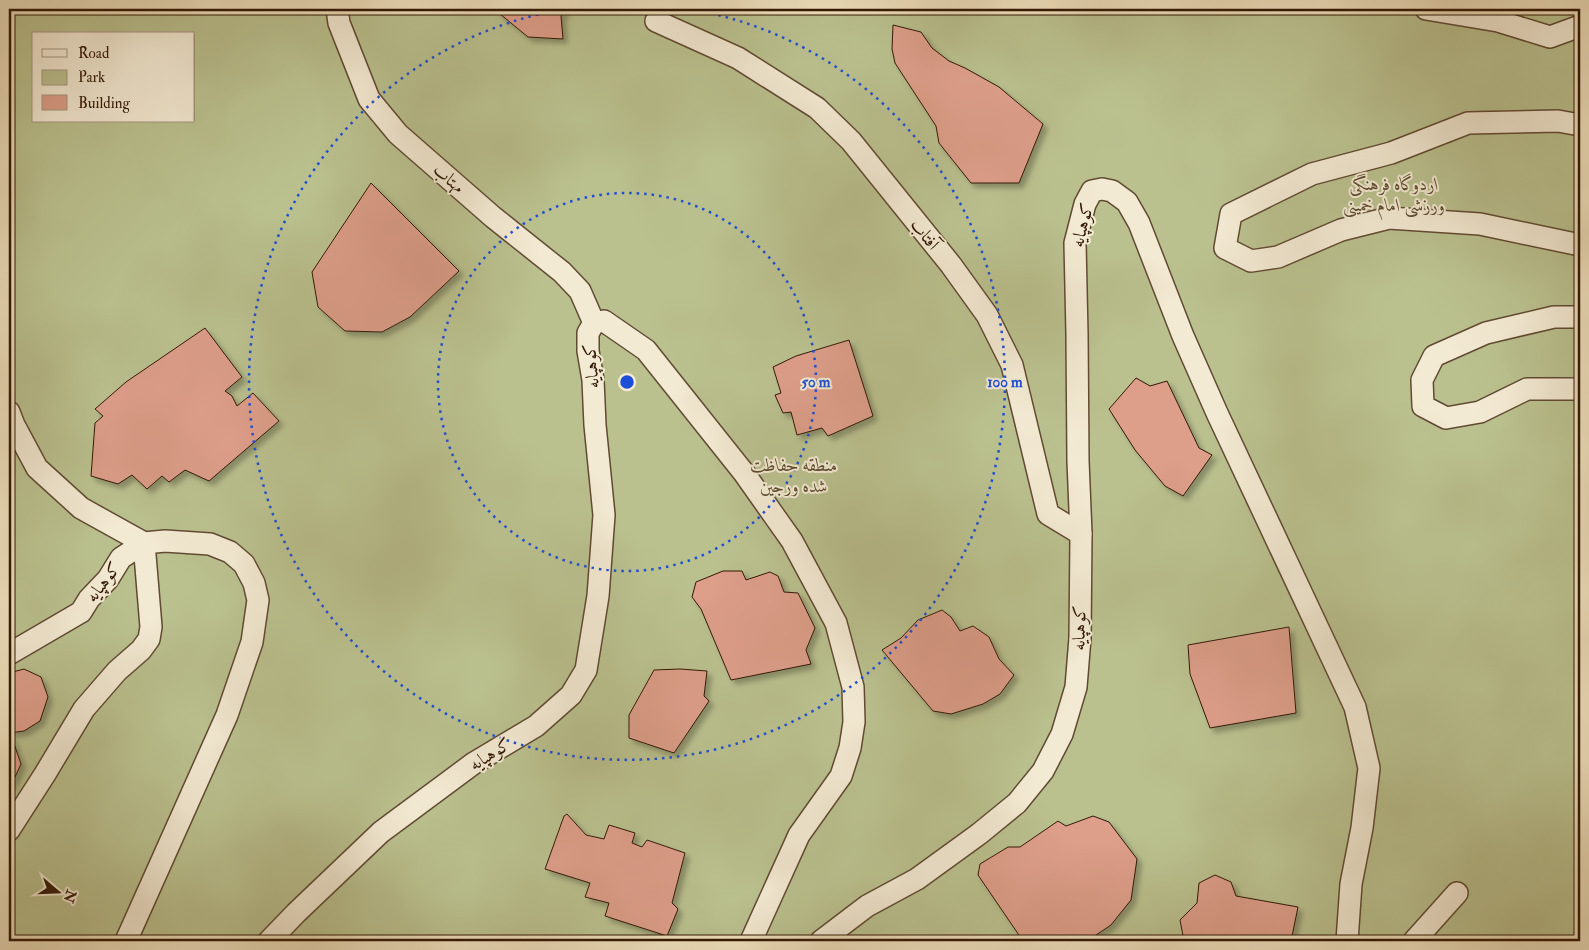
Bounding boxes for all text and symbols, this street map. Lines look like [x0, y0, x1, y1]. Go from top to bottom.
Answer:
legend [32, 32, 195, 122]
text: Road [78, 44, 110, 63]
text: Park [78, 68, 105, 87]
text: Building [78, 94, 130, 113]
street label: مهتاب [428, 158, 469, 199]
park label: اردوگاه فرهنگی ورزشی امام خمینی [1343, 173, 1445, 221]
street label: کوهپایه [1066, 201, 1099, 250]
street label: آفتاب [905, 214, 946, 257]
street label: کوهپایه [578, 343, 605, 389]
centre of rings [618, 373, 636, 391]
text: 50 m [802, 373, 831, 392]
text: 100 m [987, 373, 1023, 392]
park label: منطقه حفاظت شده ورجین [750, 454, 838, 498]
street label: کوهپایه [80, 558, 126, 607]
street label: کوهپایه [1067, 605, 1092, 651]
street label: کوهپایه [465, 733, 515, 776]
north arrow [32, 868, 82, 918]
text: N [60, 886, 80, 905]

